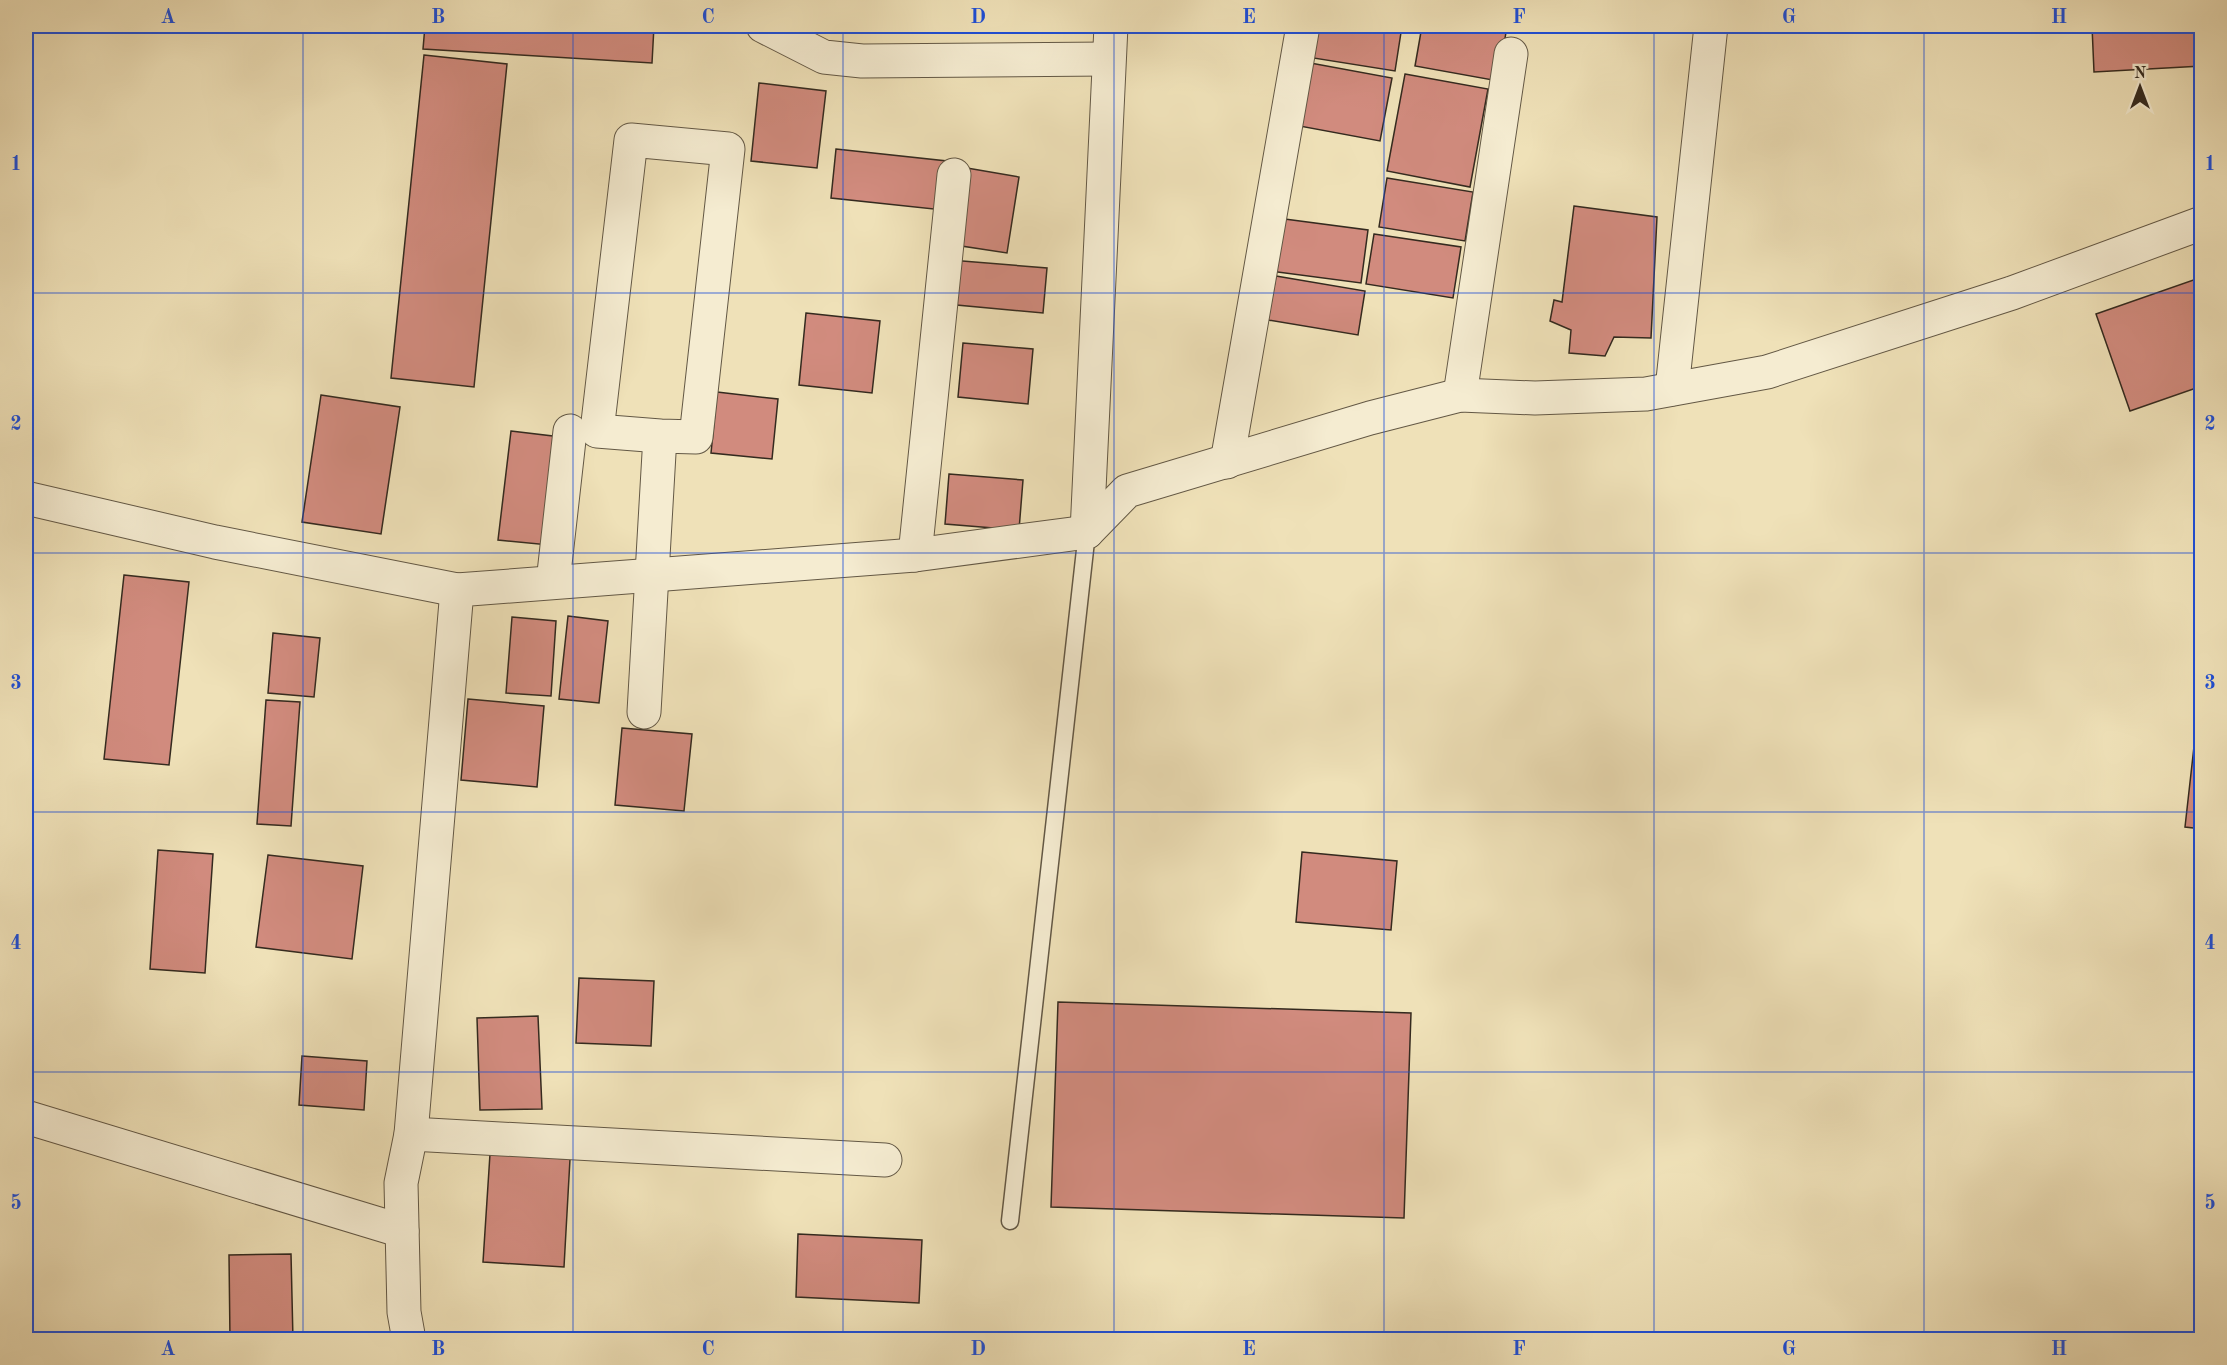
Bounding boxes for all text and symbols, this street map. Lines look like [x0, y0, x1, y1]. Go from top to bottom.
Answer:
text: A [160, 8, 176, 28]
text: B [431, 8, 445, 28]
text: C [701, 8, 715, 28]
text: D [970, 8, 986, 28]
text: E [1242, 8, 1256, 28]
text: F [1512, 8, 1526, 28]
text: G [1782, 8, 1796, 28]
text: H [2051, 8, 2067, 28]
north arrow [2110, 57, 2170, 117]
text: N [2134, 66, 2147, 82]
text: 1 [10, 155, 22, 175]
text: 1 [2204, 155, 2216, 175]
text: 2 [10, 415, 22, 435]
text: 2 [2204, 415, 2216, 435]
text: 3 [10, 674, 22, 694]
text: 3 [2204, 674, 2216, 694]
text: 4 [10, 934, 22, 954]
text: 4 [2204, 934, 2216, 954]
text: 5 [10, 1193, 22, 1214]
text: 5 [2204, 1193, 2216, 1214]
text: A [160, 1340, 176, 1360]
text: B [431, 1340, 445, 1360]
text: C [701, 1340, 715, 1360]
text: D [970, 1340, 986, 1360]
text: E [1242, 1340, 1256, 1360]
text: F [1512, 1340, 1526, 1360]
text: G [1782, 1340, 1796, 1360]
text: H [2051, 1340, 2067, 1360]

